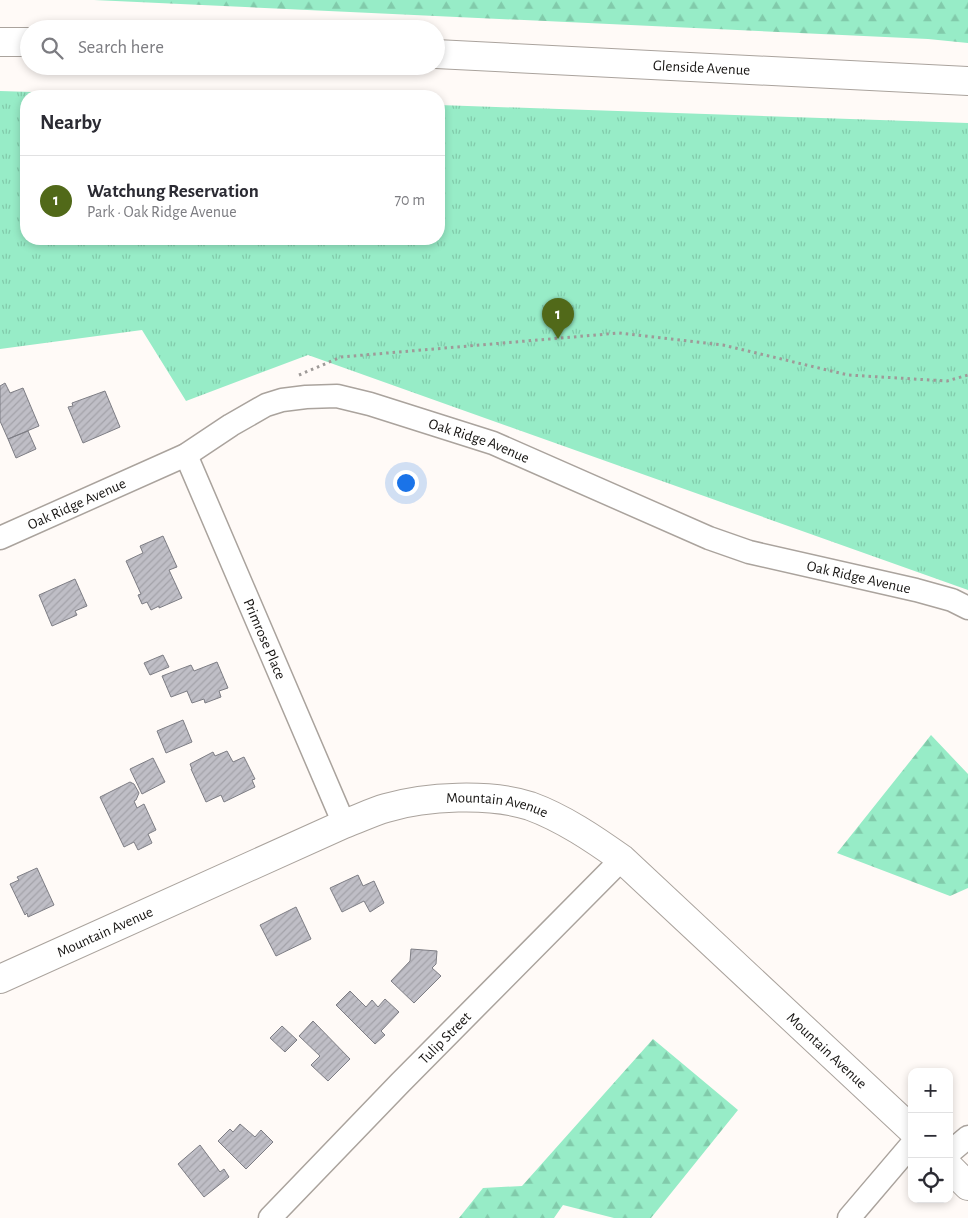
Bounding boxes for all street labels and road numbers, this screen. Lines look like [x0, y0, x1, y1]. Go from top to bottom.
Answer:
street label: Glenside Avenue [653, 58, 751, 78]
street label: Oak Ridge Avenue [427, 416, 532, 466]
street label: Oak Ridge Avenue [25, 476, 128, 533]
street label: Oak Ridge Avenue [805, 558, 912, 597]
street label: Primrose Place [240, 596, 288, 682]
street label: Mountain Avenue [446, 791, 550, 820]
street label: Mountain Avenue [55, 904, 155, 960]
street label: Tulip Street [416, 1009, 474, 1067]
street label: Mountain Avenue [784, 1010, 870, 1092]

